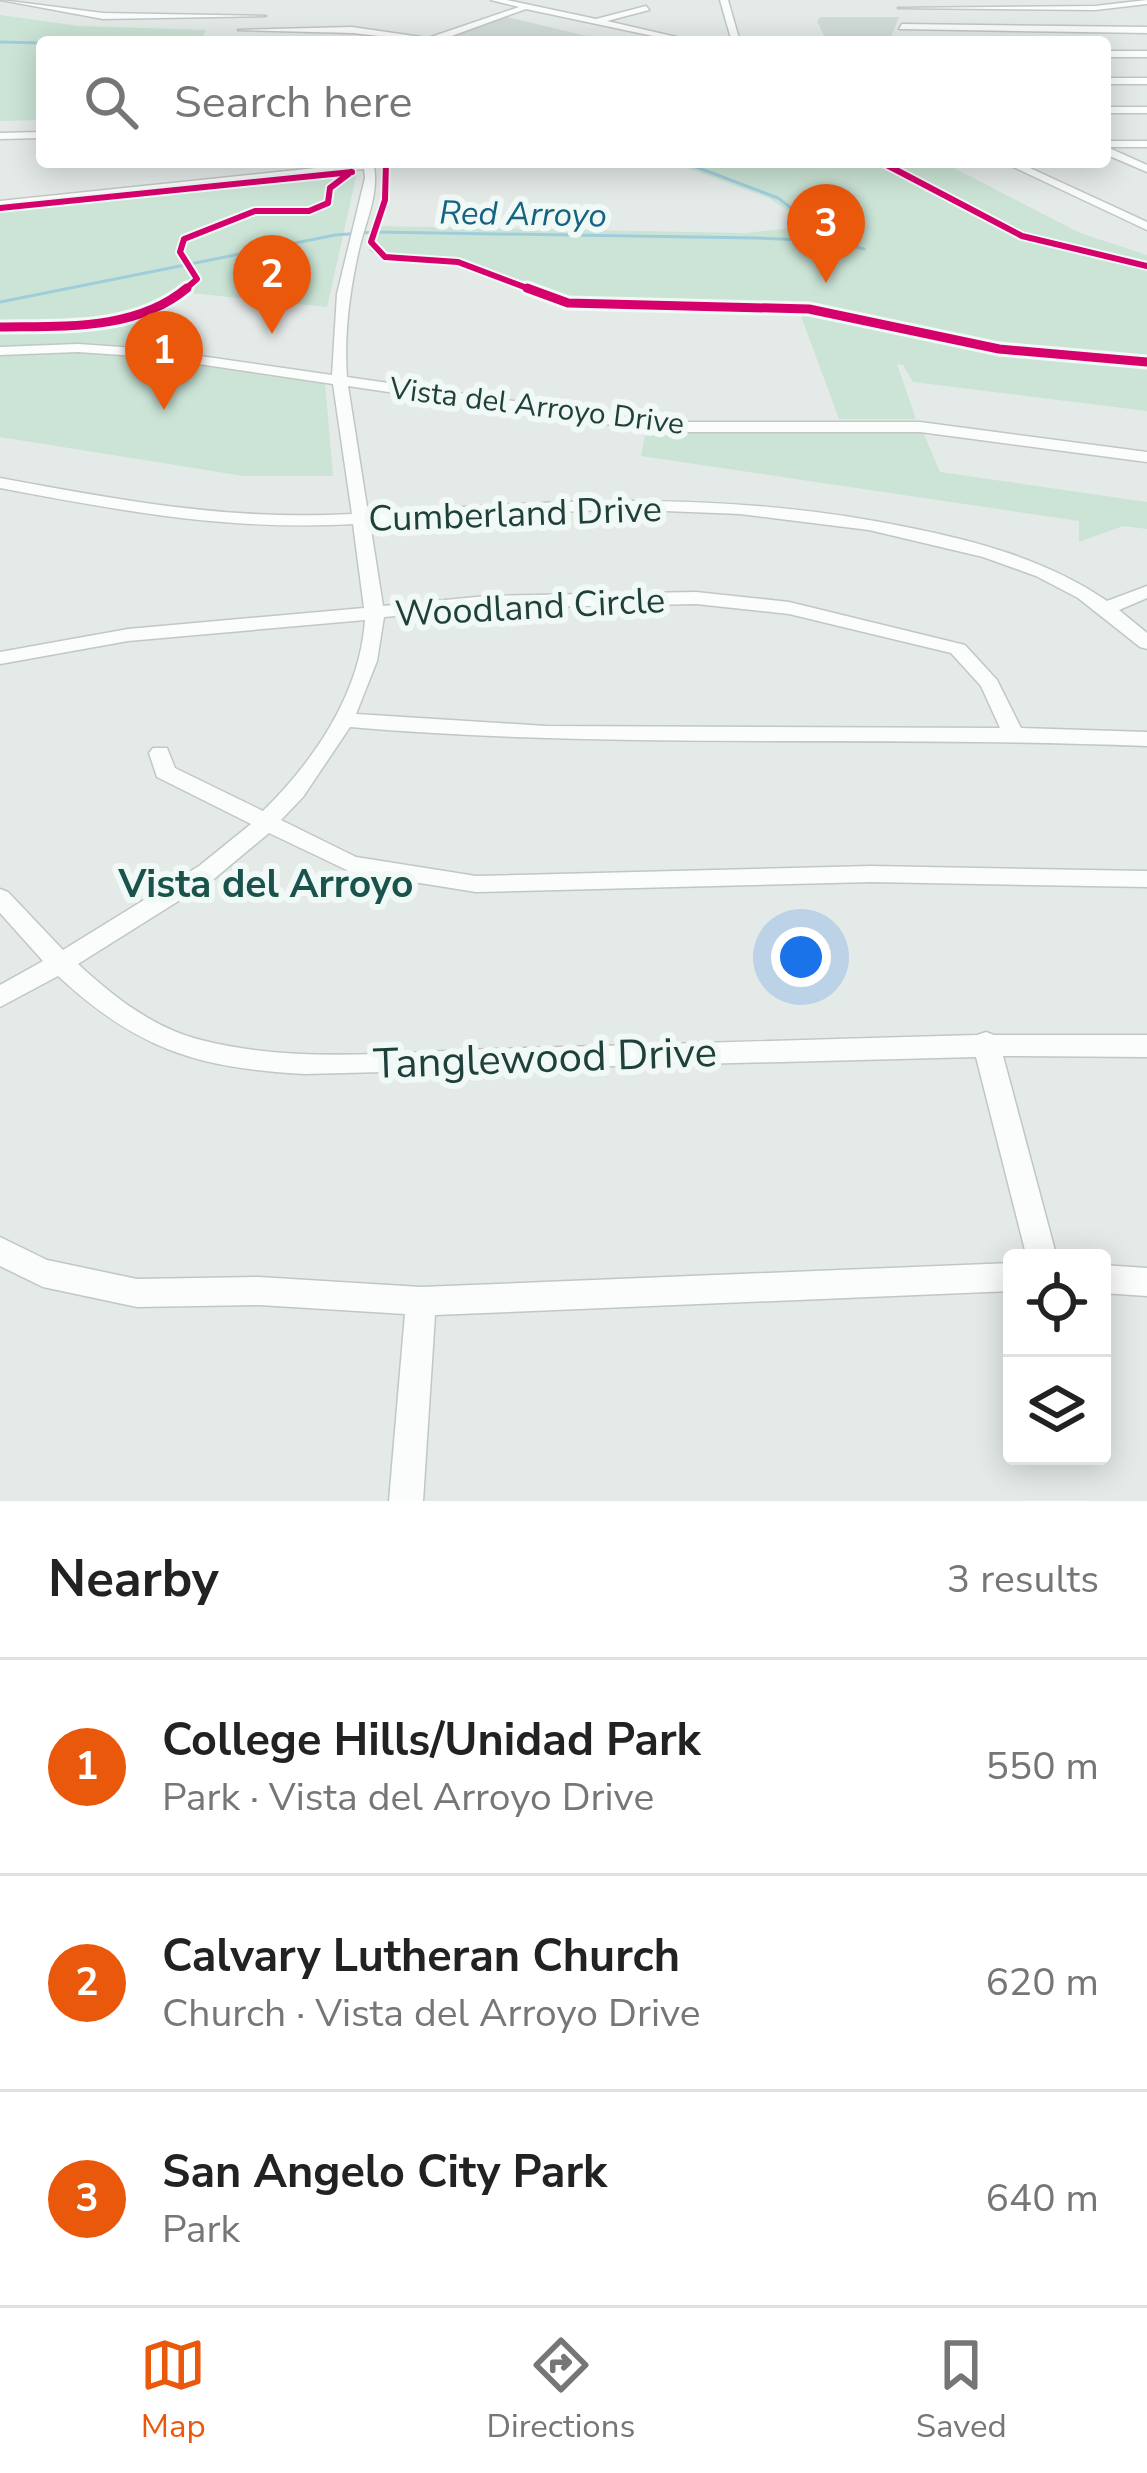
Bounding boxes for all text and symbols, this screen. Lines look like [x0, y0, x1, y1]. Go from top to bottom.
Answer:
search box [36, 36, 1111, 168]
icon: search [78, 69, 144, 135]
text: Search here [174, 72, 413, 133]
pin: 3 [787, 184, 865, 283]
water label: Red Arroyo [439, 191, 607, 238]
pin: 2 [233, 235, 311, 334]
pin: 1 [125, 311, 203, 410]
street label: Vista del Arroyo Drive [386, 368, 687, 445]
street label: Cumberland Drive [367, 485, 663, 544]
street label: Woodland Circle [394, 576, 666, 639]
district label: Vista del Arroyo [118, 858, 413, 911]
your location [771, 927, 831, 987]
street label: Tanglewood Drive [372, 1024, 718, 1093]
map controls [1003, 1249, 1111, 1465]
button: locate [1003, 1249, 1111, 1357]
button: layers [1003, 1357, 1111, 1465]
text: Nearby [48, 1544, 219, 1614]
text: 3 results [947, 1553, 1099, 1606]
text: College Hills/Unidad Park [162, 1710, 701, 1771]
text: 1 [75, 1740, 99, 1793]
text: 550 m [985, 1740, 1099, 1793]
text: Park · Vista del Arroyo Drive [162, 1771, 654, 1824]
text: Calvary Lutheran Church [162, 1926, 680, 1987]
text: 2 [75, 1956, 99, 2009]
text: 620 m [985, 1956, 1099, 2009]
text: Church · Vista del Arroyo Drive [162, 1987, 700, 2040]
text: San Angelo City Park [162, 2142, 607, 2203]
text: 3 [75, 2172, 99, 2225]
text: 640 m [985, 2172, 1099, 2225]
text: Park [162, 2203, 240, 2256]
tab: Map [140, 2332, 206, 2449]
tab: Directions [487, 2332, 635, 2449]
tab: Saved [916, 2332, 1007, 2449]

